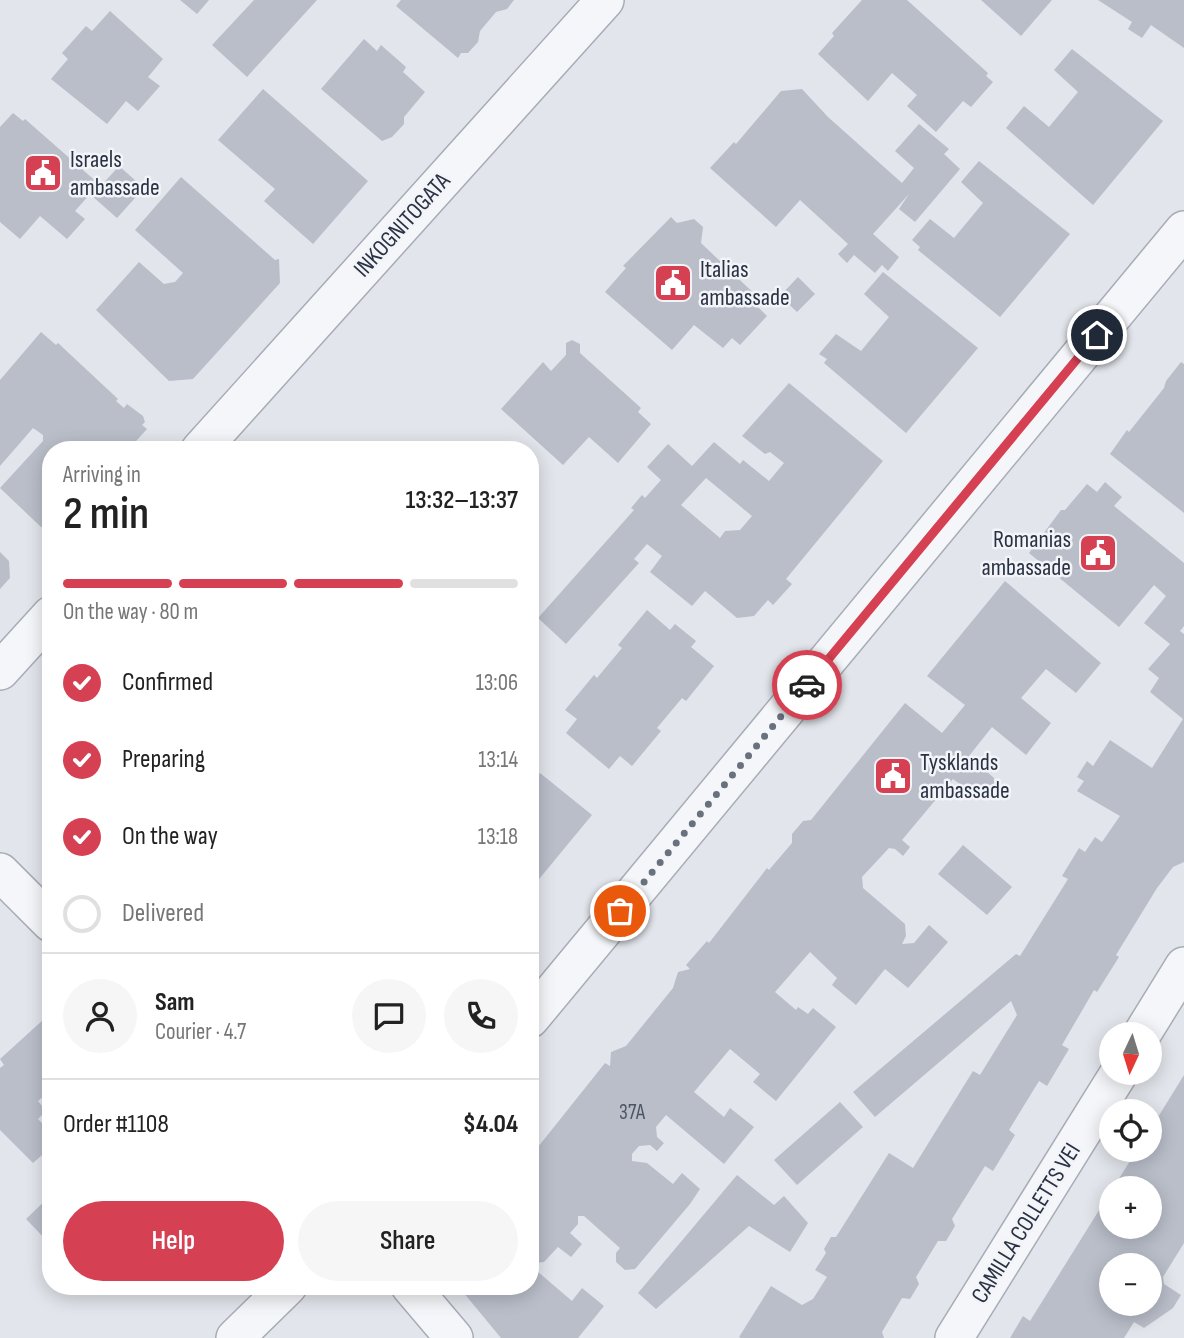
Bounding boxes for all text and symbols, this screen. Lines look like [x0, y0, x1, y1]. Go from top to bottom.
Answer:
place label: Israels ambassade [70, 145, 160, 202]
public building icon: Israels ambassade [22, 152, 64, 194]
street label: INKOGNITOGATA [348, 166, 457, 283]
place label: Italias ambassade [700, 255, 790, 312]
public building icon: Italias ambassade [652, 262, 694, 304]
pin [1067, 305, 1127, 365]
icon: home [1078, 316, 1116, 354]
text: Arriving in [63, 461, 141, 489]
text: 13:32–13:37 [405, 485, 518, 516]
text: 2 min [63, 487, 149, 542]
place label: Romanias ambassade [981, 525, 1071, 582]
public building icon: Romanias ambassade [1077, 532, 1119, 574]
text: On the way · 80 m [63, 598, 198, 626]
courier [772, 650, 842, 720]
icon: check [63, 664, 101, 702]
icon: car [788, 666, 826, 704]
text: Confirmed [122, 667, 213, 698]
text: 13:06 [476, 669, 518, 697]
icon: check [63, 741, 101, 779]
text: Preparing [122, 744, 205, 775]
text: 13:14 [478, 746, 518, 774]
place label: Tysklands ambassade [920, 748, 1010, 805]
public building icon: Tysklands ambassade [872, 755, 914, 797]
icon: check [63, 818, 101, 856]
text: On the way [122, 821, 218, 852]
text: 13:18 [478, 823, 518, 851]
pin [590, 881, 650, 941]
icon: bag [601, 892, 639, 930]
text: Delivered [122, 898, 204, 929]
button: person [63, 979, 137, 1053]
button: chat [352, 979, 426, 1053]
button: phone [444, 979, 518, 1053]
text: Sam [155, 987, 195, 1018]
text: Courier · 4.7 [155, 1018, 246, 1046]
north arrow [1099, 1022, 1162, 1085]
map controls [1099, 1022, 1162, 1316]
button: locate [1099, 1099, 1162, 1162]
house number: 37A [619, 1100, 646, 1125]
text: Order #1108 [63, 1109, 169, 1140]
text: $4.04 [463, 1109, 518, 1140]
street label: CAMILLA COLLETTS VEI [965, 1138, 1087, 1308]
button: + [1099, 1176, 1162, 1239]
button: Help [63, 1201, 284, 1281]
button: Share [298, 1201, 518, 1281]
button: − [1099, 1253, 1162, 1316]

